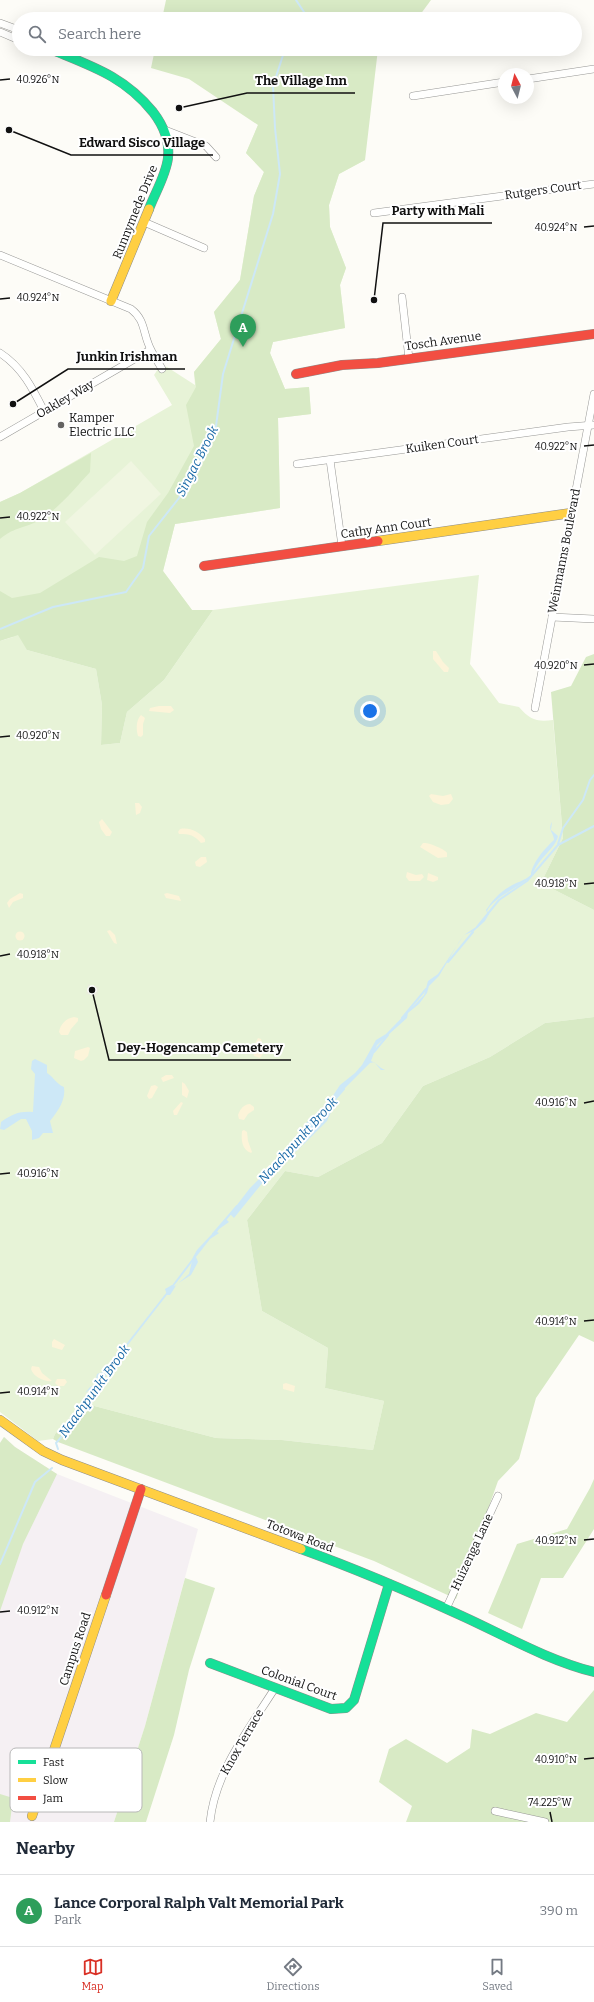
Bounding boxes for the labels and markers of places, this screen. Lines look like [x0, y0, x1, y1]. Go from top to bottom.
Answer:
callout: The Village Inn [247, 68, 355, 93]
callout: Edward Sisco Village [71, 130, 213, 155]
callout: Party with Mali [383, 198, 492, 223]
pin: A [230, 314, 256, 347]
callout: Junkin Irishman [68, 344, 185, 369]
place label: Kamper Electric LLC [69, 411, 135, 439]
marker: Kamper Electric LLC [56, 420, 66, 430]
callout: Dey-Hogencamp Cemetery [109, 1035, 291, 1060]

